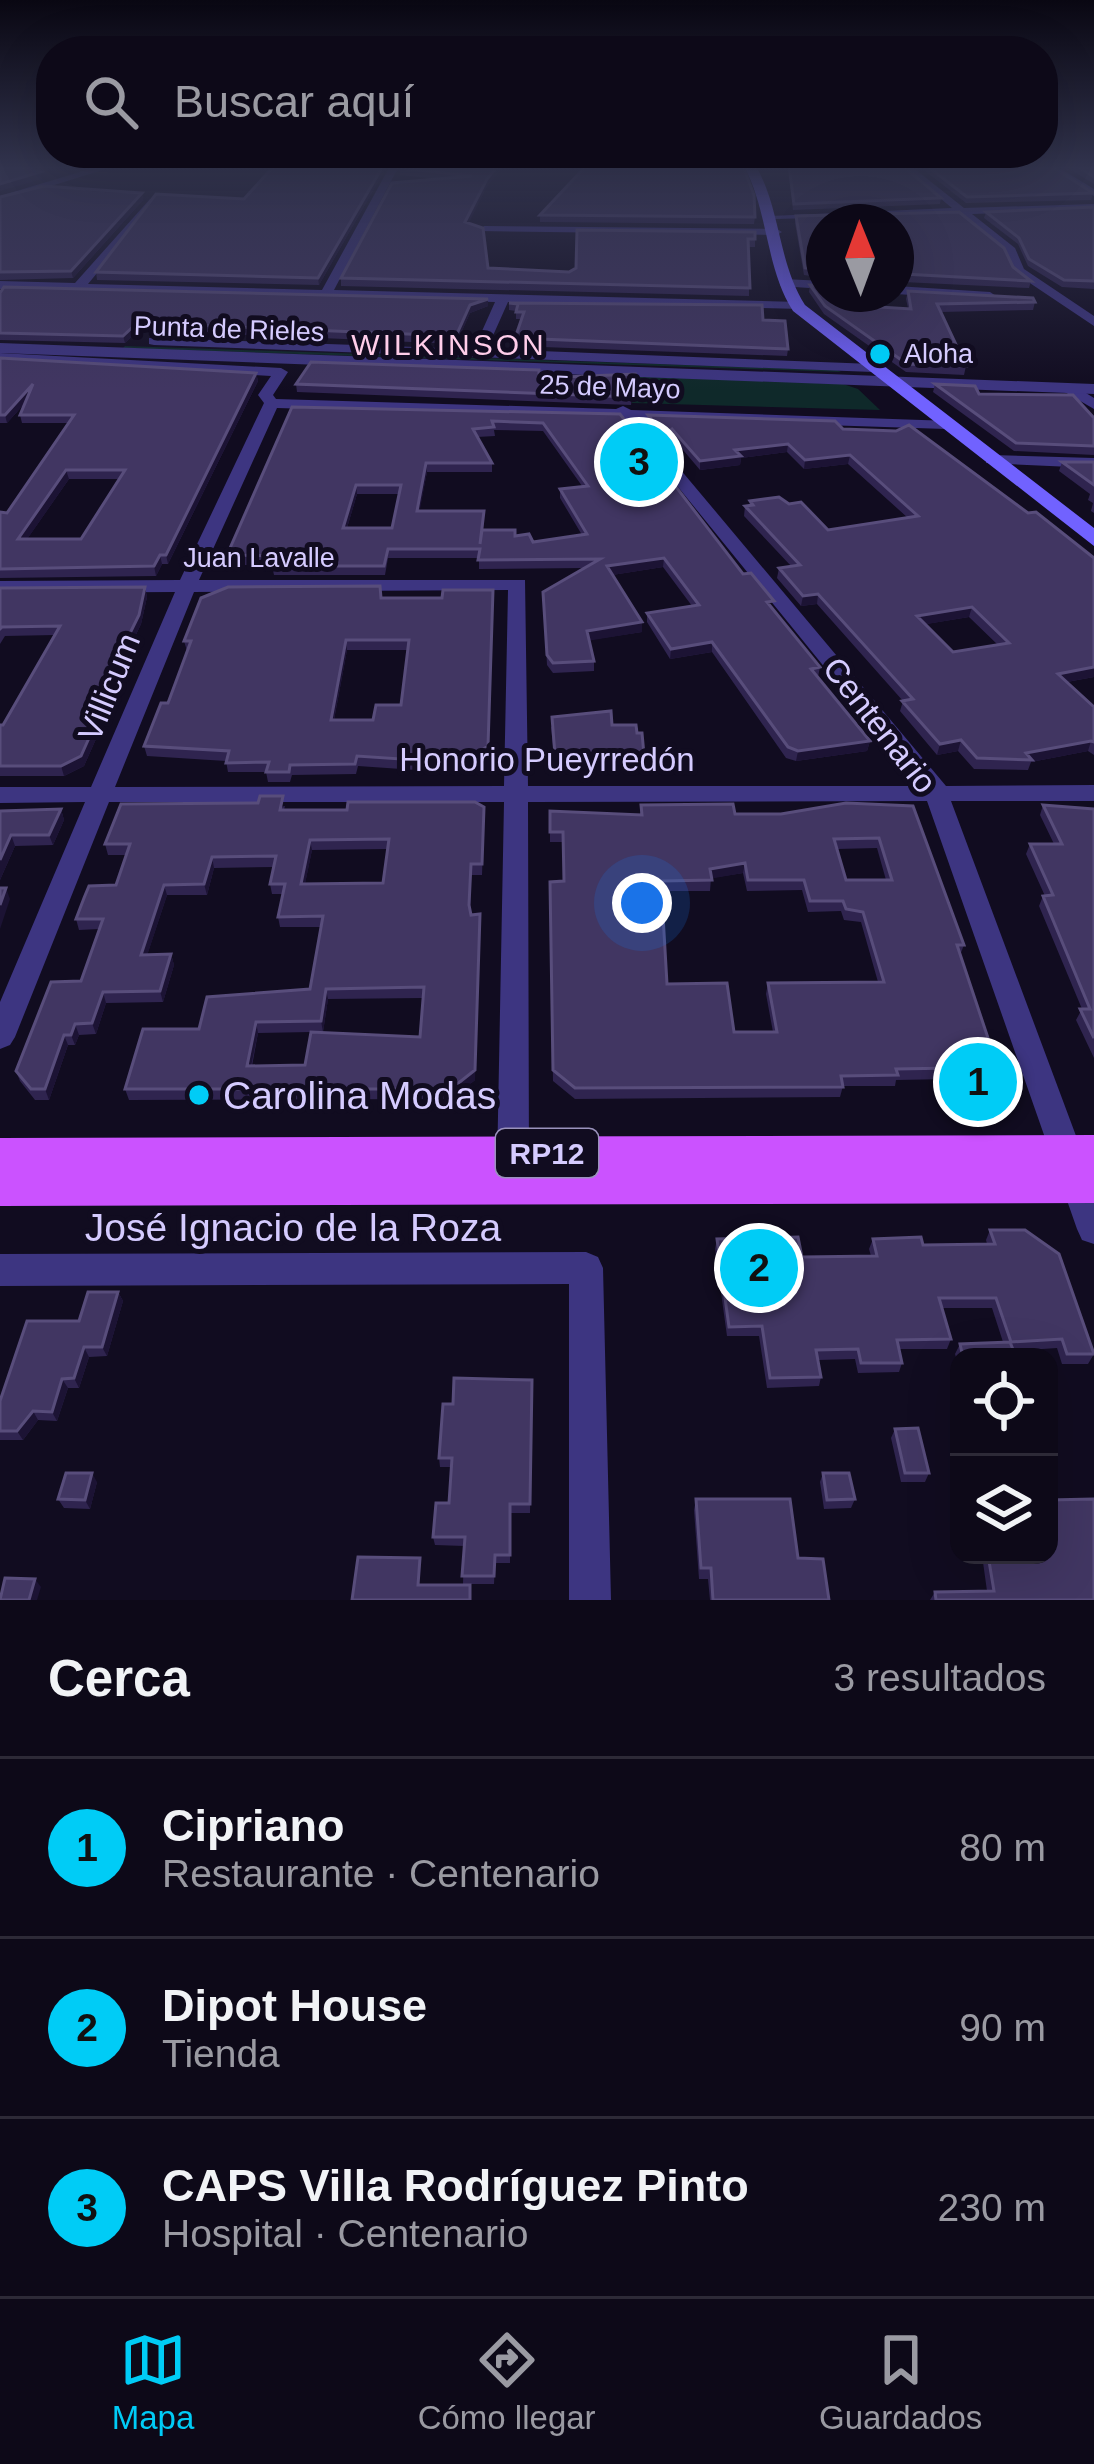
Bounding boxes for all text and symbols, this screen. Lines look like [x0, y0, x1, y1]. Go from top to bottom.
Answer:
search box [36, 36, 1058, 168]
icon: search [78, 69, 144, 135]
text: Buscar aquí [174, 76, 414, 127]
north arrow [806, 204, 914, 312]
street label: Punta de Rieles [133, 311, 325, 347]
district label: WILKINSON [351, 328, 547, 361]
place label: Aloha [904, 339, 974, 369]
marker: Aloha [867, 341, 893, 367]
street label: 25 de Mayo [539, 370, 681, 404]
pin: 3 [600, 417, 678, 507]
street label: Juan Lavalle [183, 543, 335, 573]
street label: Villicum [71, 628, 147, 746]
street label: Centenario [816, 650, 944, 800]
street label: Honorio Pueyrredón [399, 741, 695, 778]
your location [612, 873, 672, 933]
pin: 1 [939, 1037, 1017, 1127]
place label: Carolina Modas [223, 1074, 496, 1117]
marker: Carolina Modas [186, 1082, 212, 1108]
road number: RP12 [496, 1129, 598, 1177]
street label: José Ignacio de la Roza [85, 1206, 501, 1249]
pin: 2 [720, 1223, 798, 1313]
map controls [950, 1348, 1058, 1564]
button: locate [950, 1348, 1058, 1456]
button: layers [950, 1456, 1058, 1564]
text: Cerca [48, 1650, 190, 1707]
text: 3 resultados [834, 1656, 1046, 1699]
text: Cipriano [162, 1800, 345, 1851]
text: 1 [76, 1826, 98, 1869]
text: 80 m [959, 1826, 1046, 1869]
text: Restaurante · Centenario [162, 1852, 600, 1895]
text: Dipot House [162, 1980, 427, 2031]
text: 2 [76, 2006, 98, 2049]
text: 90 m [959, 2006, 1046, 2049]
text: Tienda [162, 2032, 280, 2075]
text: CAPS Villa Rodríguez Pinto [162, 2160, 749, 2211]
text: 3 [76, 2186, 98, 2229]
text: 230 m [938, 2186, 1046, 2229]
text: Hospital · Centenario [162, 2212, 528, 2255]
tab: Mapa [112, 2327, 194, 2437]
tab: Cómo llegar [418, 2327, 596, 2437]
tab: Guardados [819, 2327, 982, 2437]

